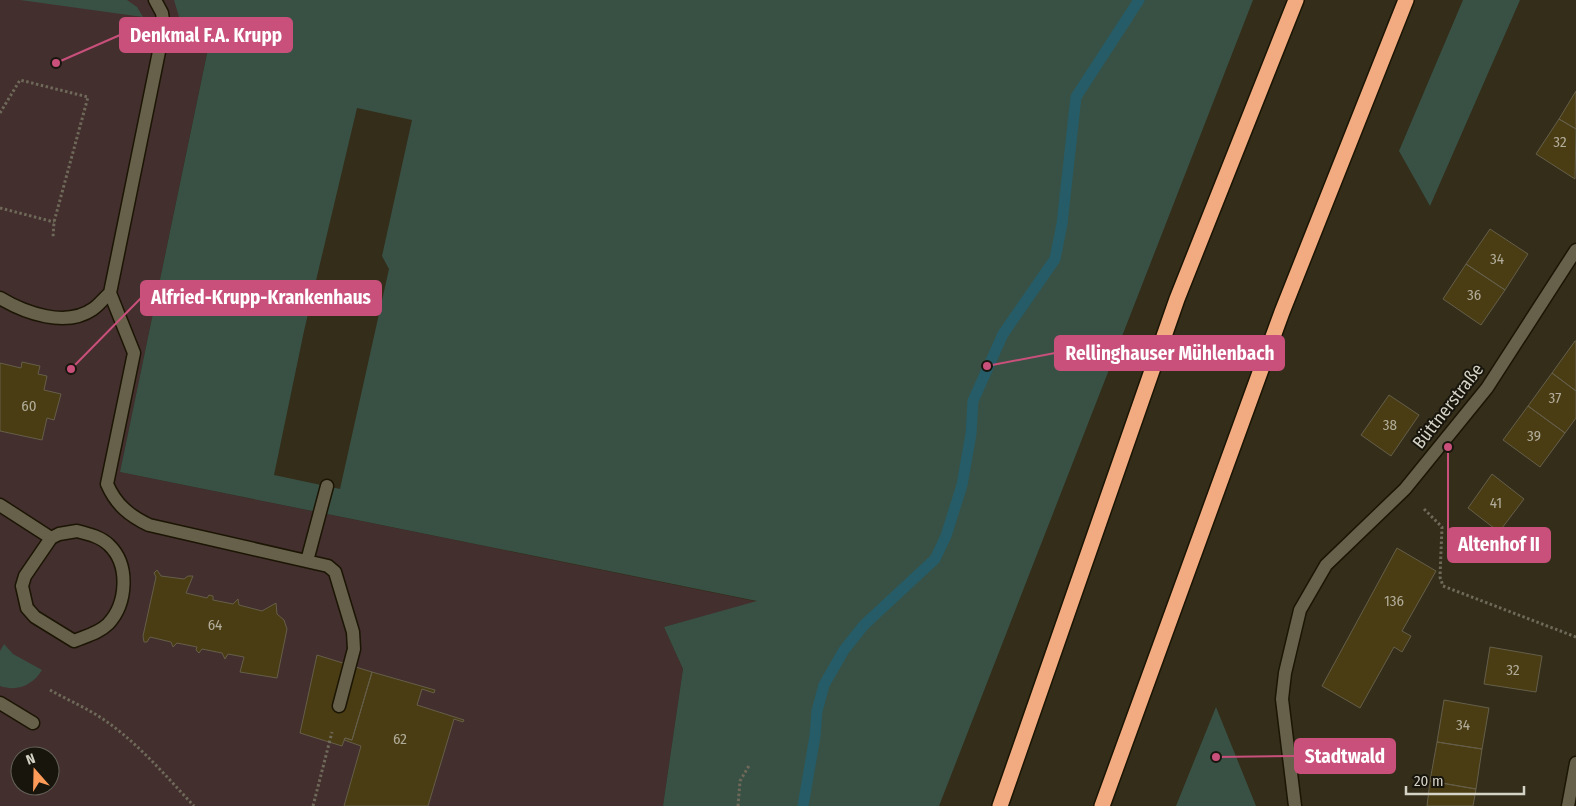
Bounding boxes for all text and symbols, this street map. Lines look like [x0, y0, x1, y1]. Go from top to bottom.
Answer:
callout: Denkmal F.A. Krupp [120, 18, 292, 52]
text: Denkmal F.A. Krupp [130, 24, 282, 47]
house number: 32 [1553, 133, 1567, 151]
house number: 34 [1490, 250, 1504, 268]
callout: Alfried-Krupp-Krankenhaus [141, 281, 381, 315]
text: Alfried-Krupp-Krankenhaus [150, 286, 372, 309]
house number: 36 [1467, 286, 1481, 304]
callout: Rellinghauser Mühlenbach [1055, 336, 1284, 370]
text: Rellinghauser Mühlenbach [1066, 342, 1274, 365]
street label: Büttnerstraße [1408, 359, 1488, 453]
house number: 37 [1549, 389, 1561, 407]
house number: 60 [21, 397, 37, 415]
house number: 38 [1383, 416, 1397, 434]
house number: 39 [1527, 427, 1541, 445]
house number: 41 [1490, 494, 1502, 512]
callout: Altenhof II [1448, 528, 1550, 562]
text: Altenhof II [1457, 533, 1540, 556]
house number: 136 [1384, 592, 1404, 610]
house number: 64 [208, 616, 222, 634]
house number: 32 [1506, 661, 1520, 679]
house number: 34 [1456, 716, 1470, 734]
house number: 62 [393, 730, 407, 748]
callout: Stadtwald [1295, 739, 1395, 773]
text: Stadtwald [1305, 745, 1385, 768]
north arrow [10, 746, 60, 796]
text: N [24, 750, 38, 769]
scale bar [1406, 764, 1524, 796]
text: 20 m [1414, 772, 1444, 790]

